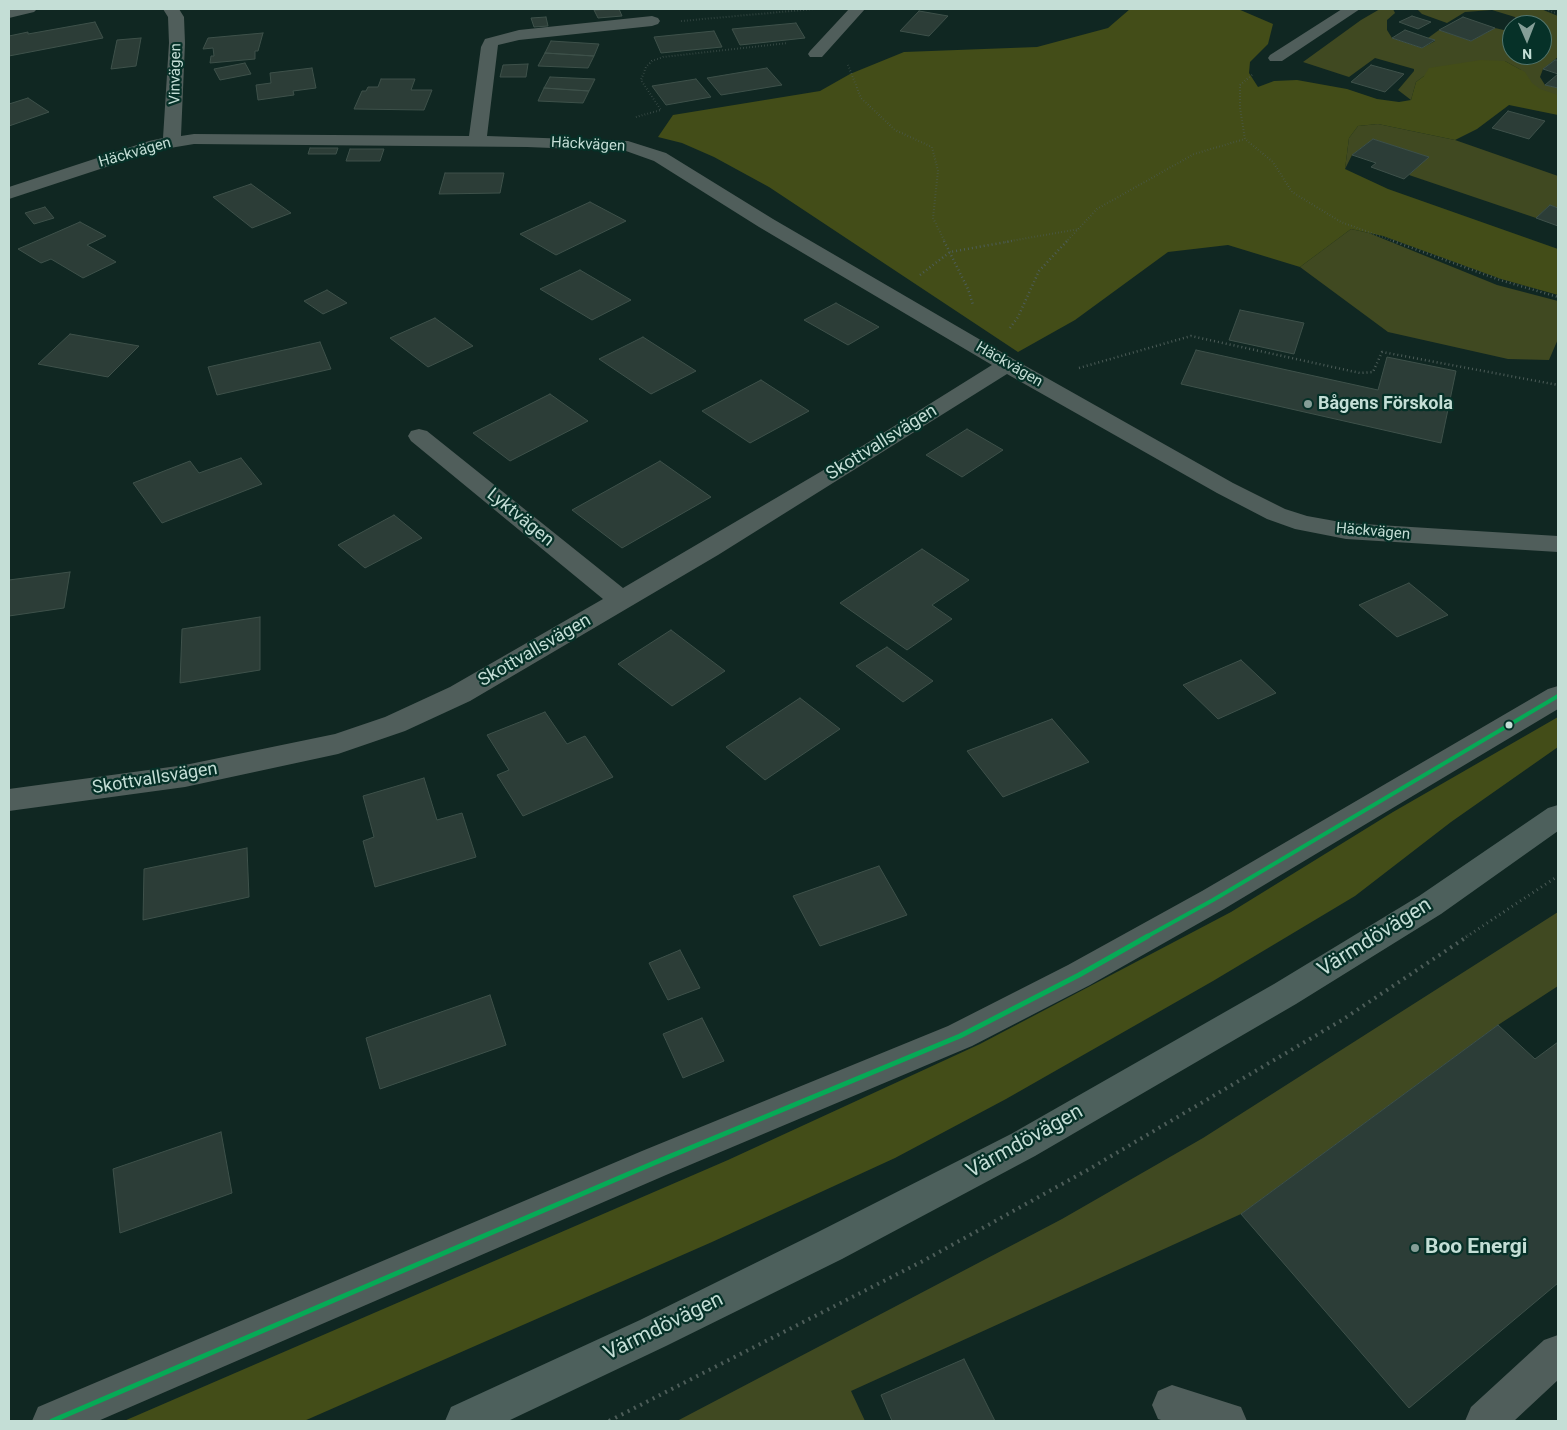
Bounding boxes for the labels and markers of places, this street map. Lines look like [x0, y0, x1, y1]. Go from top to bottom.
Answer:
place label: Bågens Förskola [1318, 393, 1453, 415]
marker: Bågens Förskola [1302, 398, 1314, 410]
unlabelled marker [1504, 720, 1514, 730]
place label: Boo Energi [1425, 1235, 1527, 1261]
marker: Boo Energi [1409, 1242, 1421, 1254]

